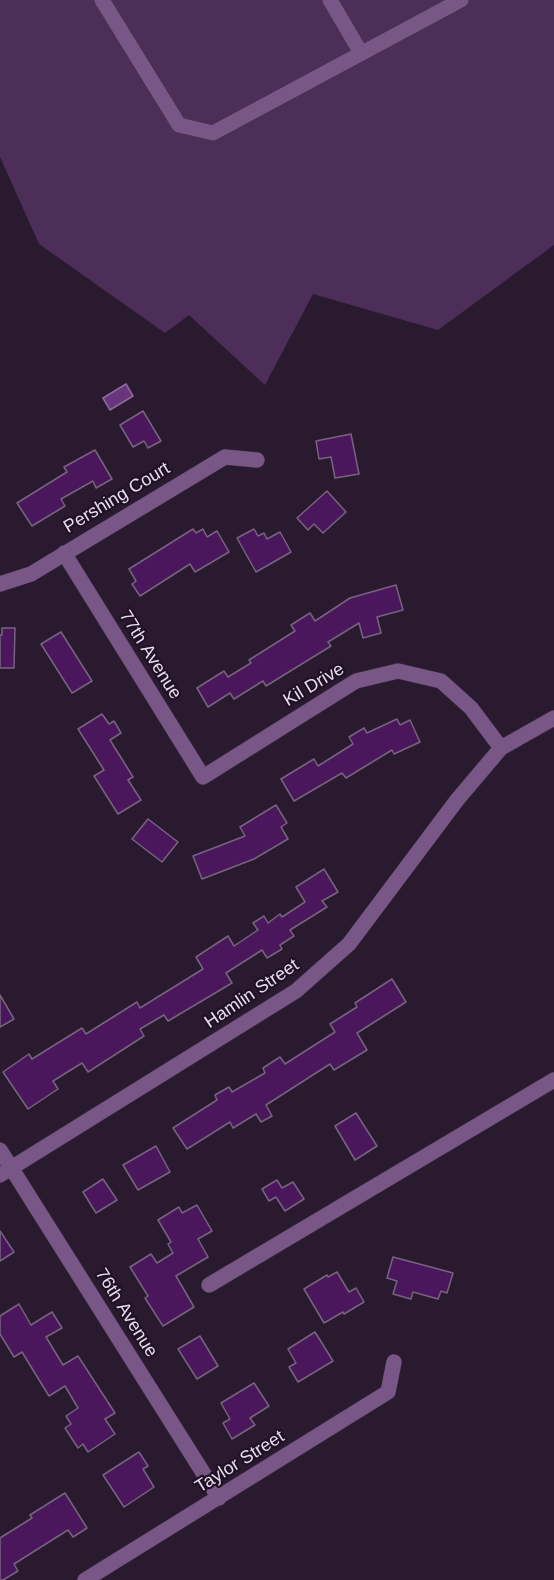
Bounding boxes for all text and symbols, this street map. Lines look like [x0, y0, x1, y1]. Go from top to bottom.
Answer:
street label: Pershing Court [60, 458, 174, 538]
street label: 77th Avenue [114, 607, 186, 703]
street label: Kil Drive [280, 658, 348, 712]
street label: Hamlin Street [201, 955, 303, 1033]
street label: 76th Avenue [90, 1265, 162, 1361]
street label: Taylor Street [191, 1426, 289, 1498]

